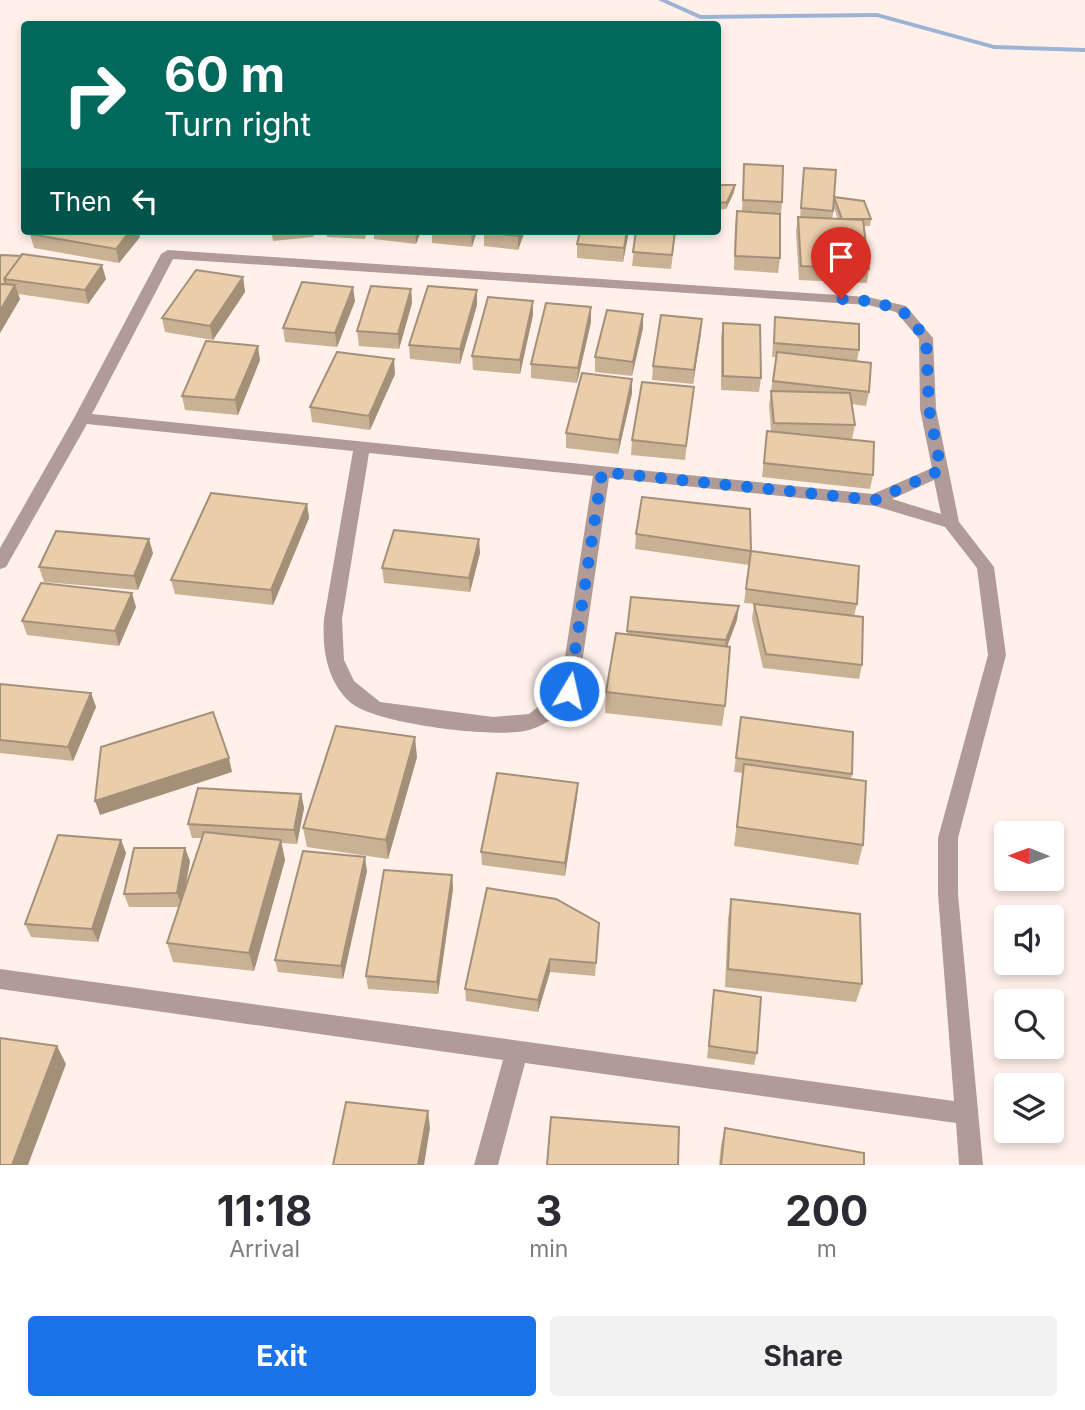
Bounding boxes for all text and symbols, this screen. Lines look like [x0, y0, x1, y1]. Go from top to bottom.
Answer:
text: 60 m [164, 45, 285, 104]
icon: right [49, 49, 140, 140]
text: Turn right [164, 105, 311, 144]
icon: left [126, 182, 164, 220]
text: Then [49, 186, 112, 217]
pin [811, 227, 871, 299]
icon: arrive [822, 238, 860, 276]
position arrow [532, 654, 606, 728]
north arrow [994, 821, 1064, 891]
map controls [994, 821, 1064, 1143]
button: sound [994, 905, 1064, 975]
button: search [994, 989, 1064, 1059]
button: layers [994, 1073, 1064, 1143]
text: 11:18 [217, 1185, 312, 1236]
text: 3 [535, 1185, 562, 1236]
text: 200 [785, 1185, 868, 1236]
text: Arrival [229, 1235, 300, 1263]
text: min [529, 1235, 568, 1263]
text: m [817, 1235, 837, 1263]
button: Exit [28, 1316, 536, 1396]
button: Share [550, 1316, 1057, 1396]

